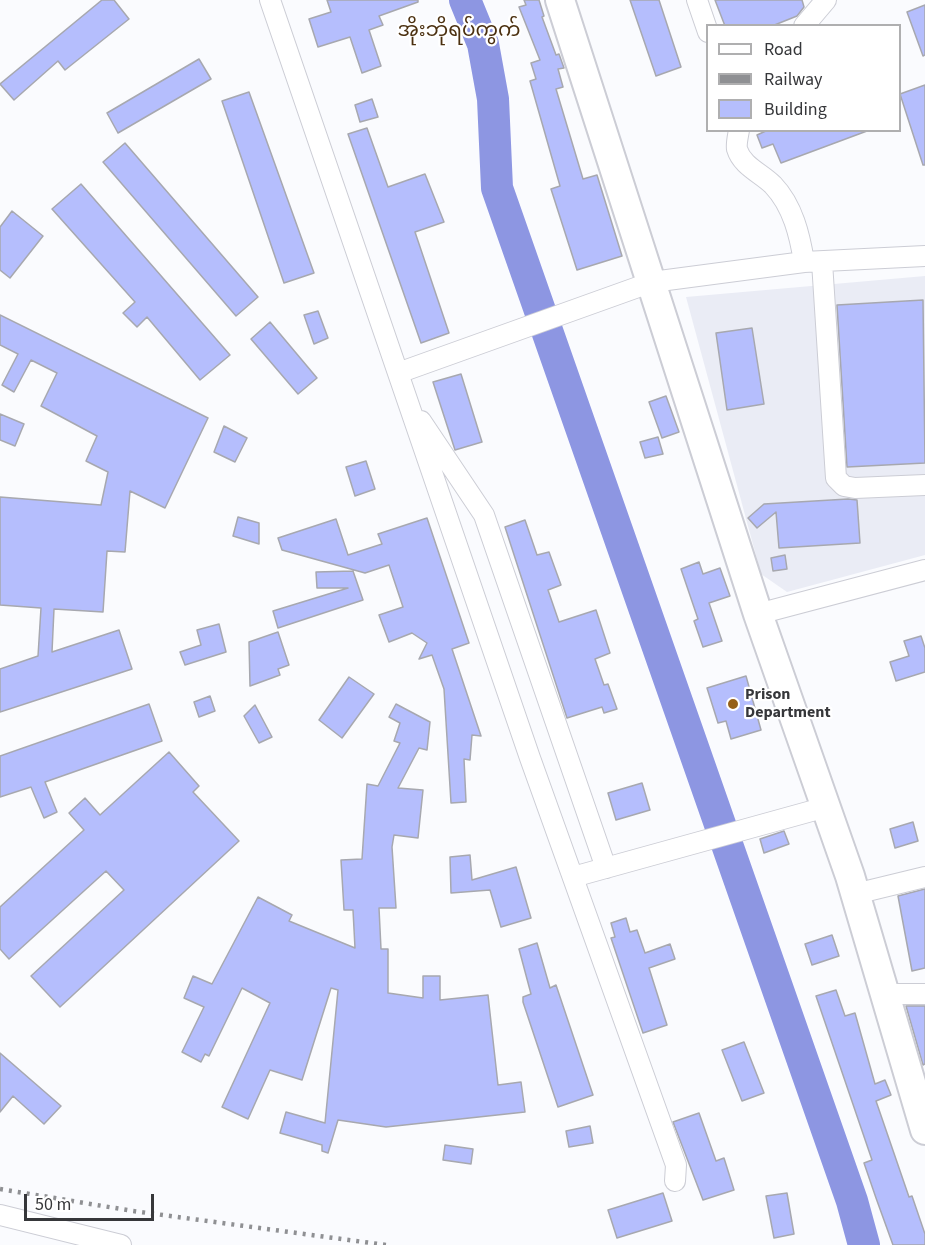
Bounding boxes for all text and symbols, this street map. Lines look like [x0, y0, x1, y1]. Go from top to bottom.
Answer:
district label: အိုးဘိုရပ်ကွက် [397, 20, 521, 44]
legend [706, 24, 901, 132]
text: Road [764, 37, 803, 62]
text: Railway [764, 67, 823, 92]
text: Building [764, 97, 827, 122]
place label: Prison Department [745, 685, 831, 723]
marker: Prison Department [726, 697, 740, 711]
scale bar [27, 1182, 158, 1220]
text: 50 m [35, 1192, 71, 1217]

